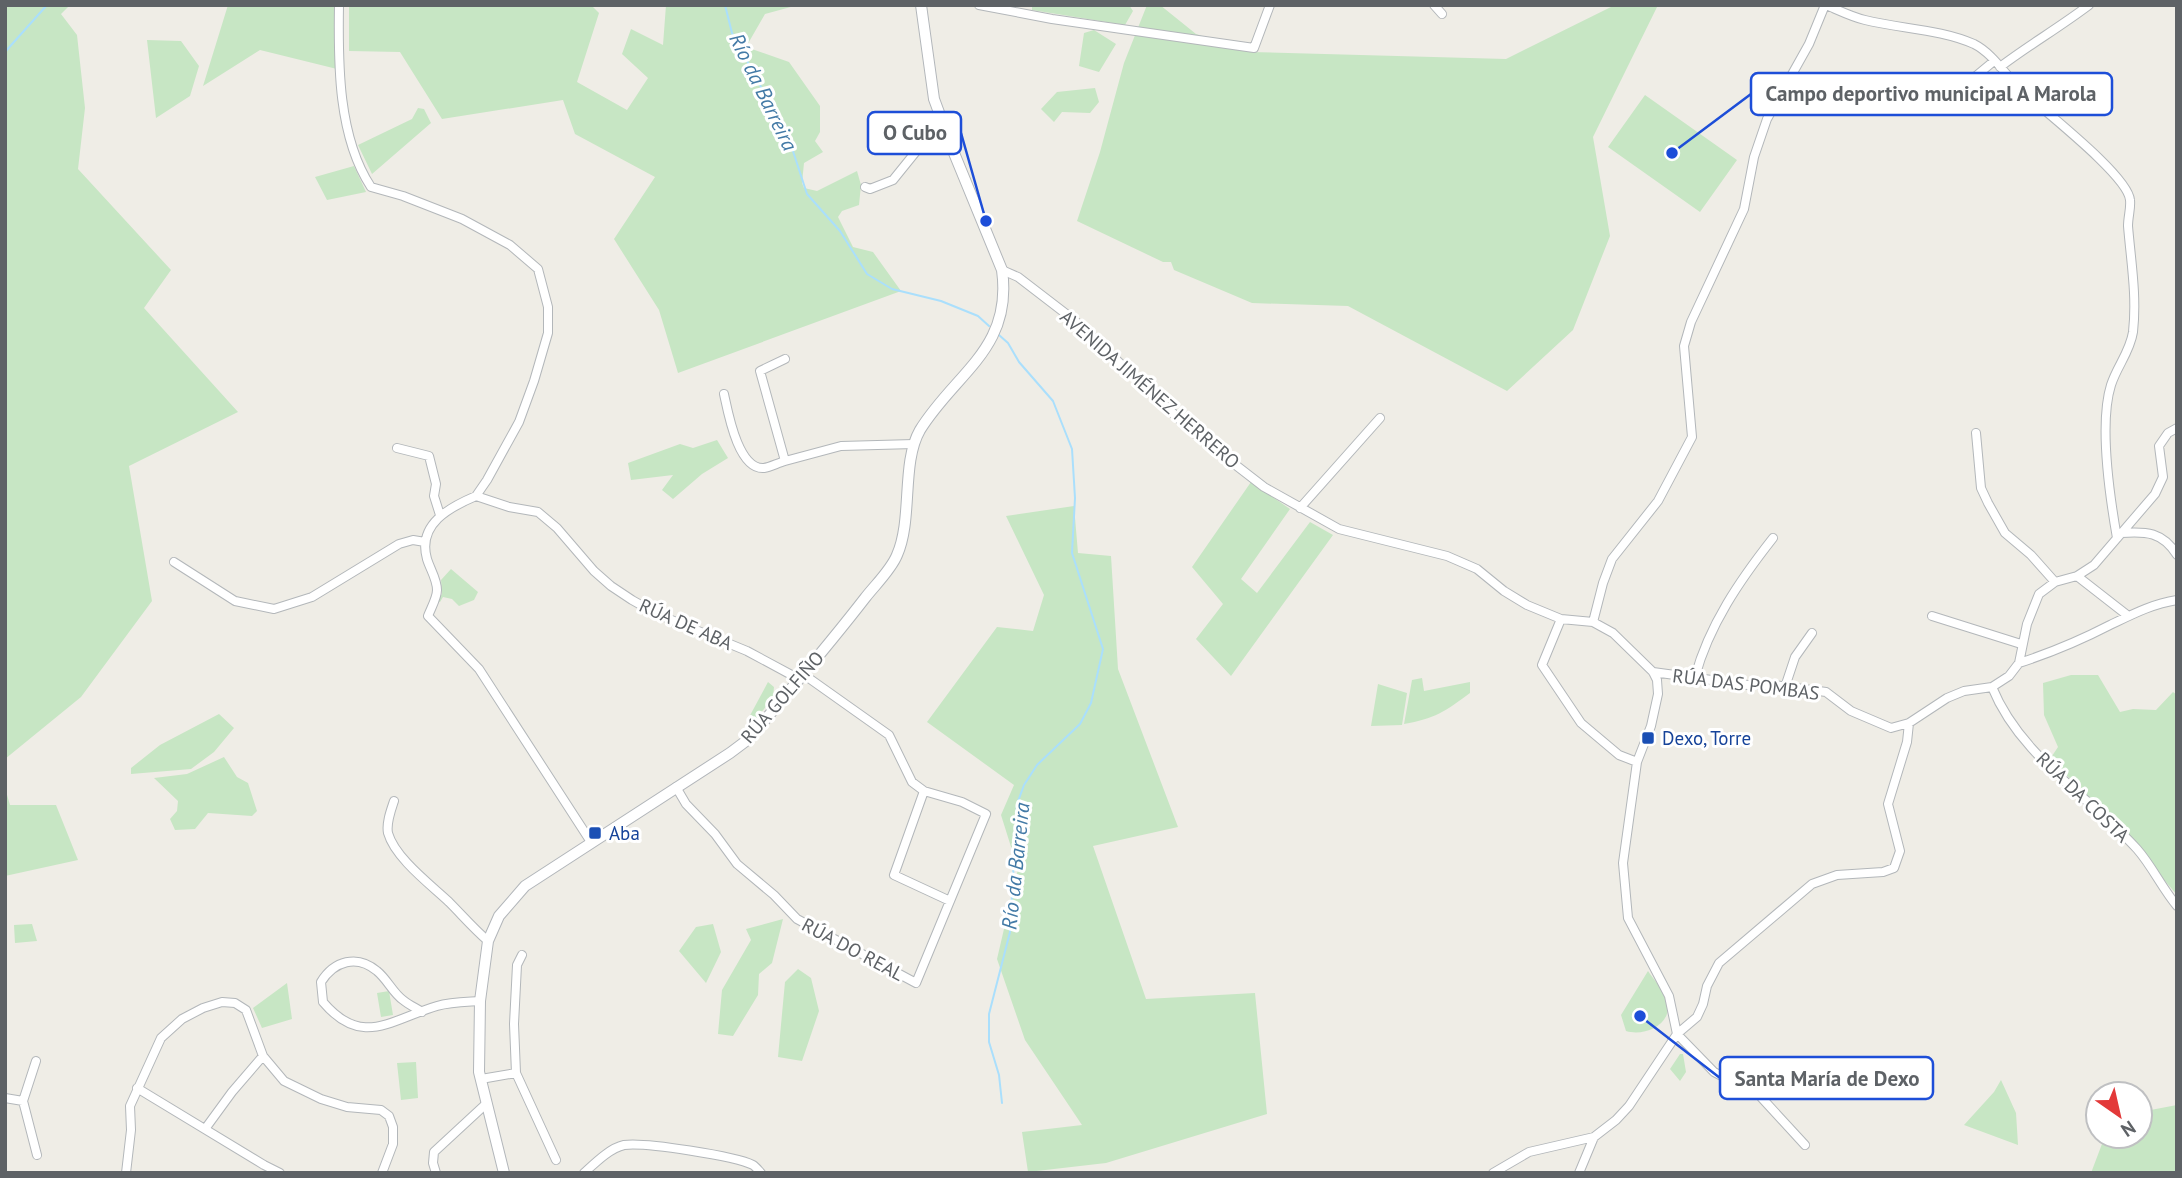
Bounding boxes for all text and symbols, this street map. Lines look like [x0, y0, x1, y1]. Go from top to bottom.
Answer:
water label: Río da Barreira [723, 29, 804, 156]
callout: Campo deportivo municipal A Marola [1751, 73, 2112, 115]
text: Campo deportivo municipal A Marola [1766, 80, 2096, 107]
callout: O Cubo [868, 112, 961, 154]
text: O Cubo [883, 119, 947, 146]
street label: AVENIDA JIMÉNEZ HERRERO [1055, 305, 1245, 473]
street label: RÚA DE ABA [636, 593, 736, 655]
street label: RÚA GOLFIÑO [735, 646, 829, 748]
street label: RÚA DAS POMBAS [1671, 663, 1821, 705]
place label: Dexo, Torre [1662, 726, 1751, 750]
marker: Dexo, Torre [1640, 730, 1656, 746]
street label: RÚA DA COSTA [2031, 747, 2135, 847]
water label: Río da Barreira [995, 800, 1036, 931]
place label: Aba [609, 821, 640, 845]
marker: Aba [587, 825, 603, 841]
street label: RÚA DO REAL [798, 912, 908, 986]
callout: Santa María de Dexo [1720, 1057, 1933, 1099]
text: Santa María de Dexo [1735, 1065, 1919, 1092]
north arrow [2084, 1080, 2154, 1150]
text: N [2117, 1116, 2140, 1143]

